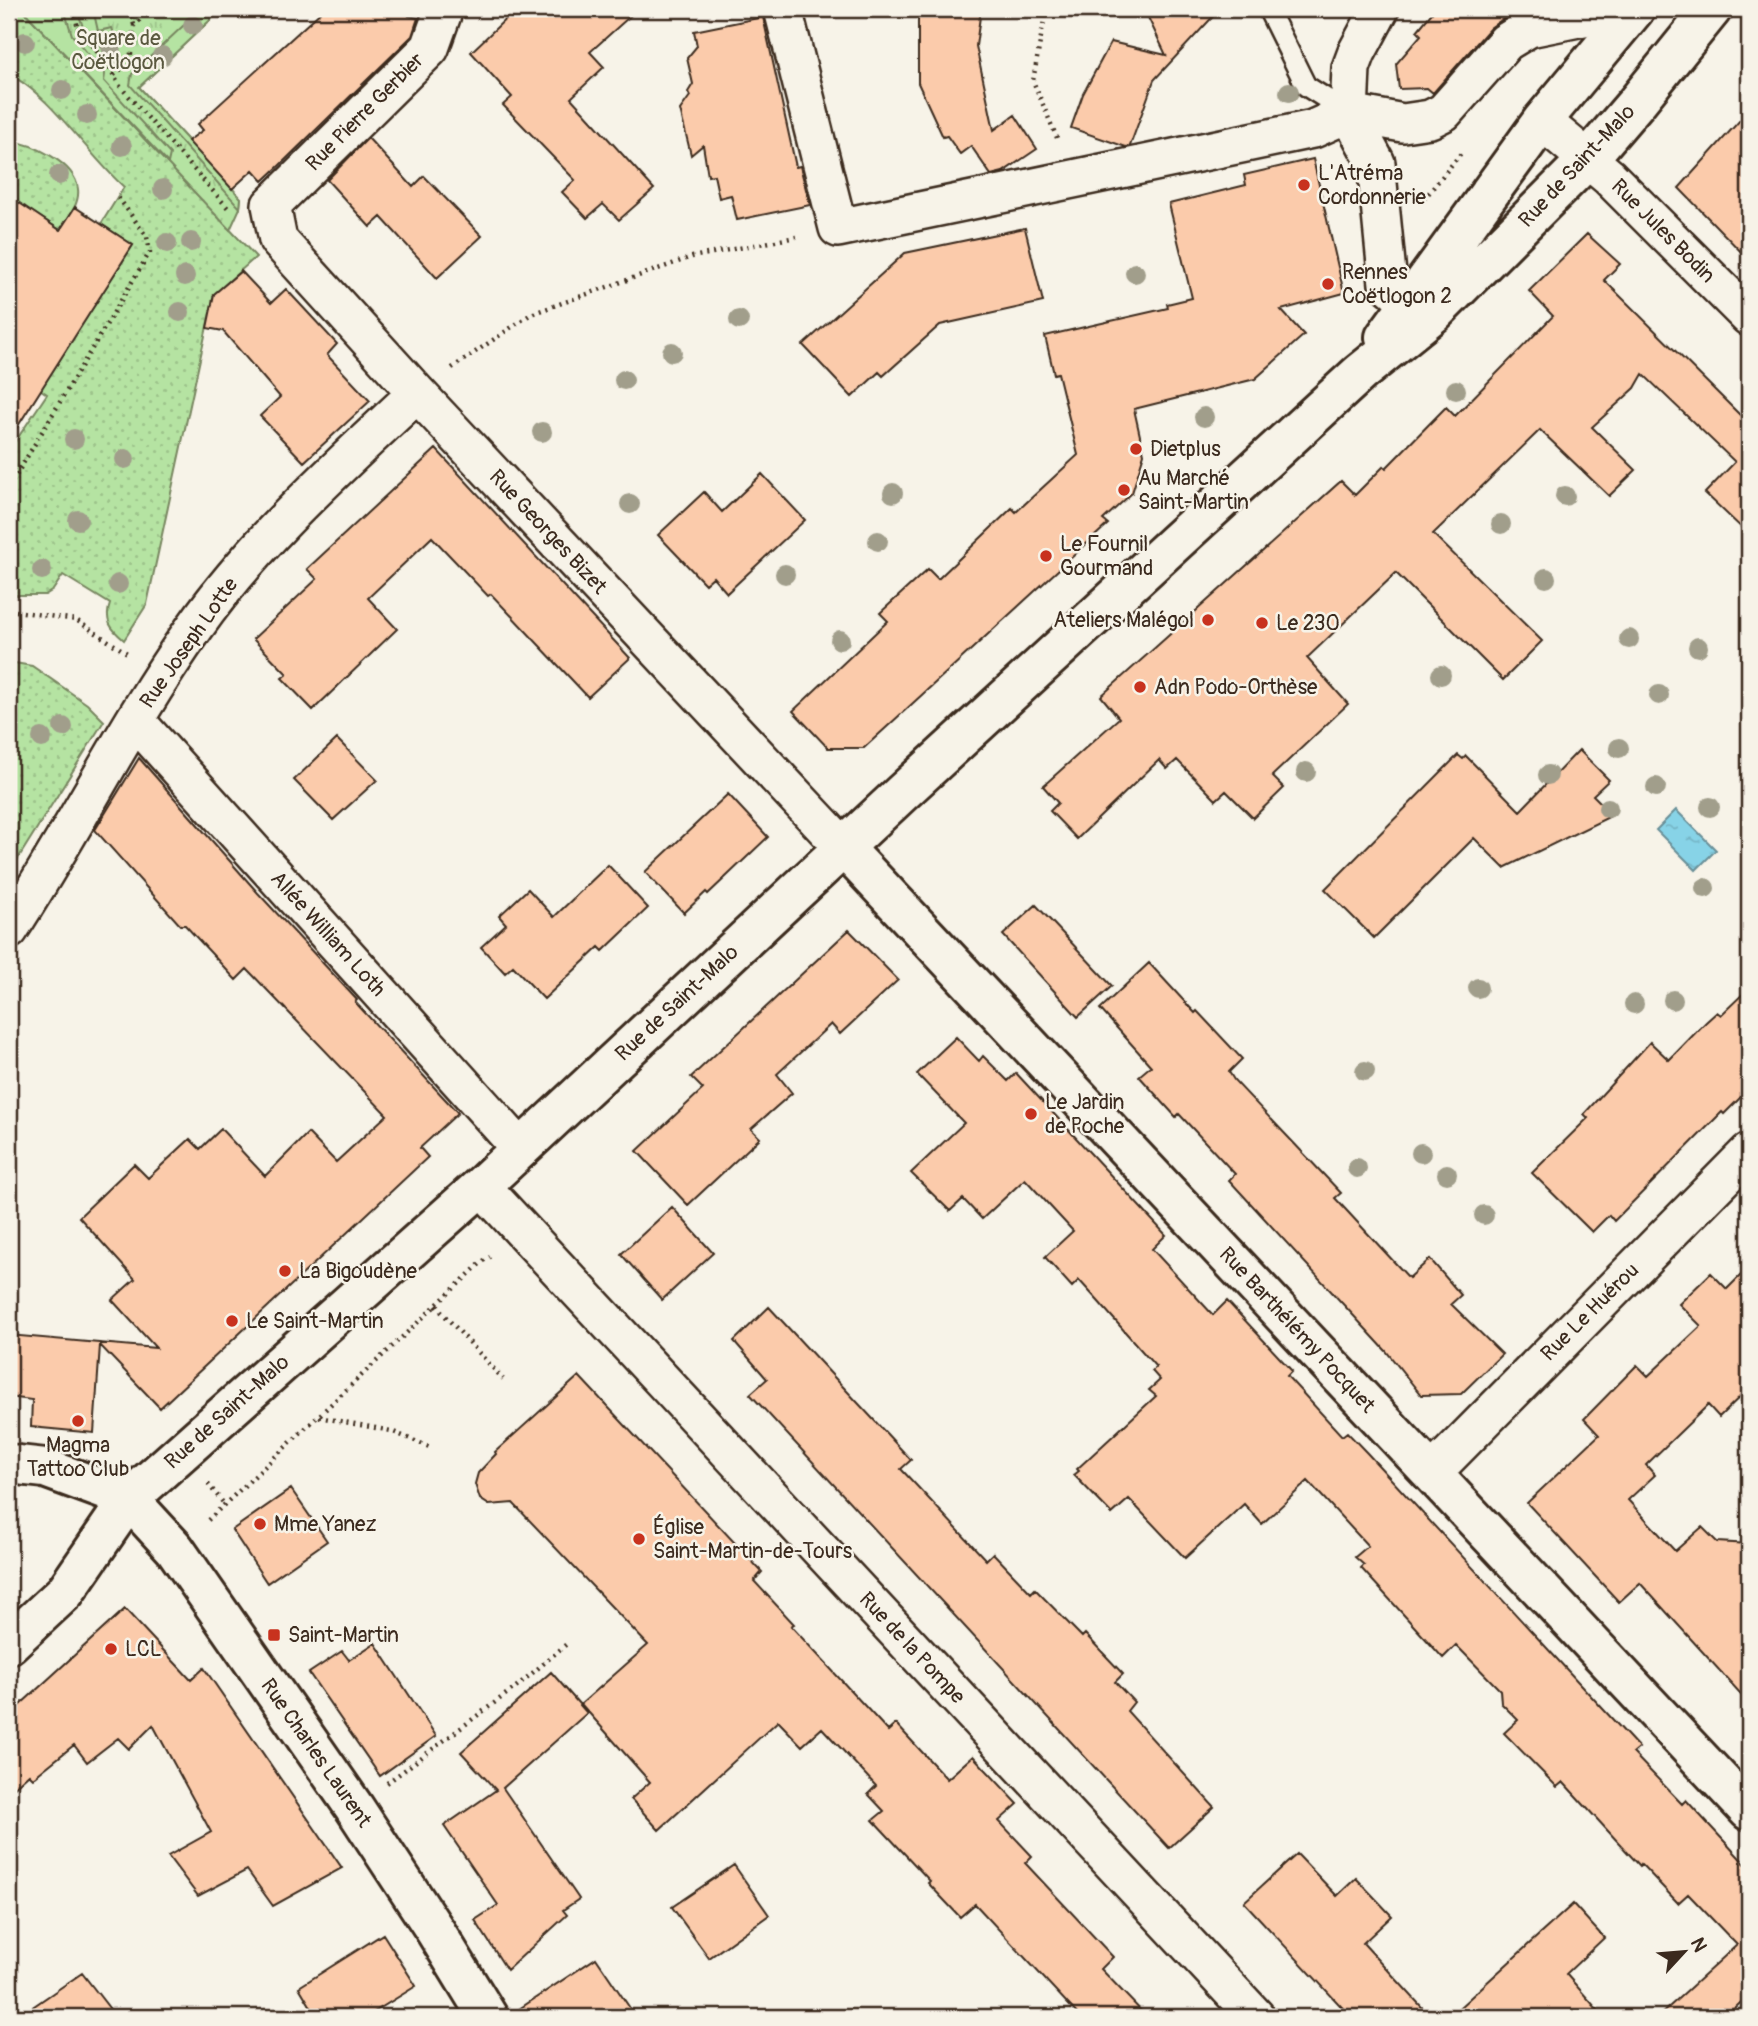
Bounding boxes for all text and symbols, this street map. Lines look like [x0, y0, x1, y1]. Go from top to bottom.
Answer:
park label: Square de Coëtlogon [71, 25, 165, 76]
street label: Rue Pierre Gerbier [300, 47, 430, 177]
street label: Rue de Saint-Malo [1513, 99, 1641, 233]
place label: L'Atréma Cordonnerie [1318, 160, 1427, 211]
street label: Rue Jules Bodin [1605, 173, 1721, 289]
marker: L'Atréma Cordonnerie [1296, 177, 1312, 193]
place label: Rennes Coëtlogon 2 [1342, 259, 1452, 310]
marker: Rennes Coëtlogon 2 [1320, 276, 1336, 292]
place label: Dietplus [1150, 436, 1221, 463]
marker: Dietplus [1128, 441, 1144, 457]
street label: Rue Georges Bizet [483, 464, 613, 600]
place label: Au Marché Saint-Martin [1138, 465, 1249, 516]
marker: Au Marché Saint-Martin [1116, 482, 1132, 498]
place label: Le Fournil Gourmand [1060, 531, 1153, 582]
marker: Le Fournil Gourmand [1038, 548, 1054, 564]
street label: Rue Joseph Lotte [134, 572, 244, 714]
place label: Ateliers Malégol [1053, 607, 1194, 634]
place label: Le 230 [1276, 610, 1340, 637]
marker: Ateliers Malégol [1200, 612, 1216, 628]
marker: Le 230 [1254, 615, 1270, 631]
place label: Adn Podo-Orthèse [1154, 674, 1318, 701]
marker: Adn Podo-Orthèse [1132, 679, 1148, 695]
street label: Allée William Loth [265, 866, 391, 1002]
street label: Rue de Saint-Malo [610, 939, 744, 1067]
place label: Le Jardin de Poche [1045, 1089, 1125, 1140]
marker: Le Jardin de Poche [1023, 1106, 1039, 1122]
street label: Rue Barthélémy Pocquet [1213, 1241, 1381, 1419]
street label: Rue Le Huérou [1535, 1257, 1645, 1367]
place label: La Bigoudène [299, 1258, 418, 1285]
marker: La Bigoudène [277, 1263, 293, 1279]
place label: Le Saint-Martin [246, 1308, 384, 1335]
marker: Le Saint-Martin [224, 1313, 240, 1329]
street label: Rue de Saint-Malo [159, 1349, 295, 1475]
marker: Magma Tattoo Club [70, 1413, 86, 1429]
place label: Magma Tattoo Club [27, 1432, 129, 1483]
place label: Mme Yanez [274, 1511, 376, 1538]
place label: Église Saint-Martin-de-Tours [653, 1514, 853, 1565]
marker: Mme Yanez [252, 1516, 268, 1532]
marker: Église Saint-Martin-de-Tours [631, 1531, 647, 1547]
street label: Rue de la Pompe [853, 1586, 971, 1710]
place label: Saint-Martin [288, 1622, 399, 1649]
marker: Saint-Martin [266, 1627, 282, 1643]
place label: LCL [125, 1636, 162, 1663]
marker: LCL [103, 1641, 119, 1657]
street label: Rue Charles Laurent [254, 1673, 378, 1833]
north arrow [1650, 1918, 1720, 1988]
text: N [1685, 1934, 1712, 1956]

